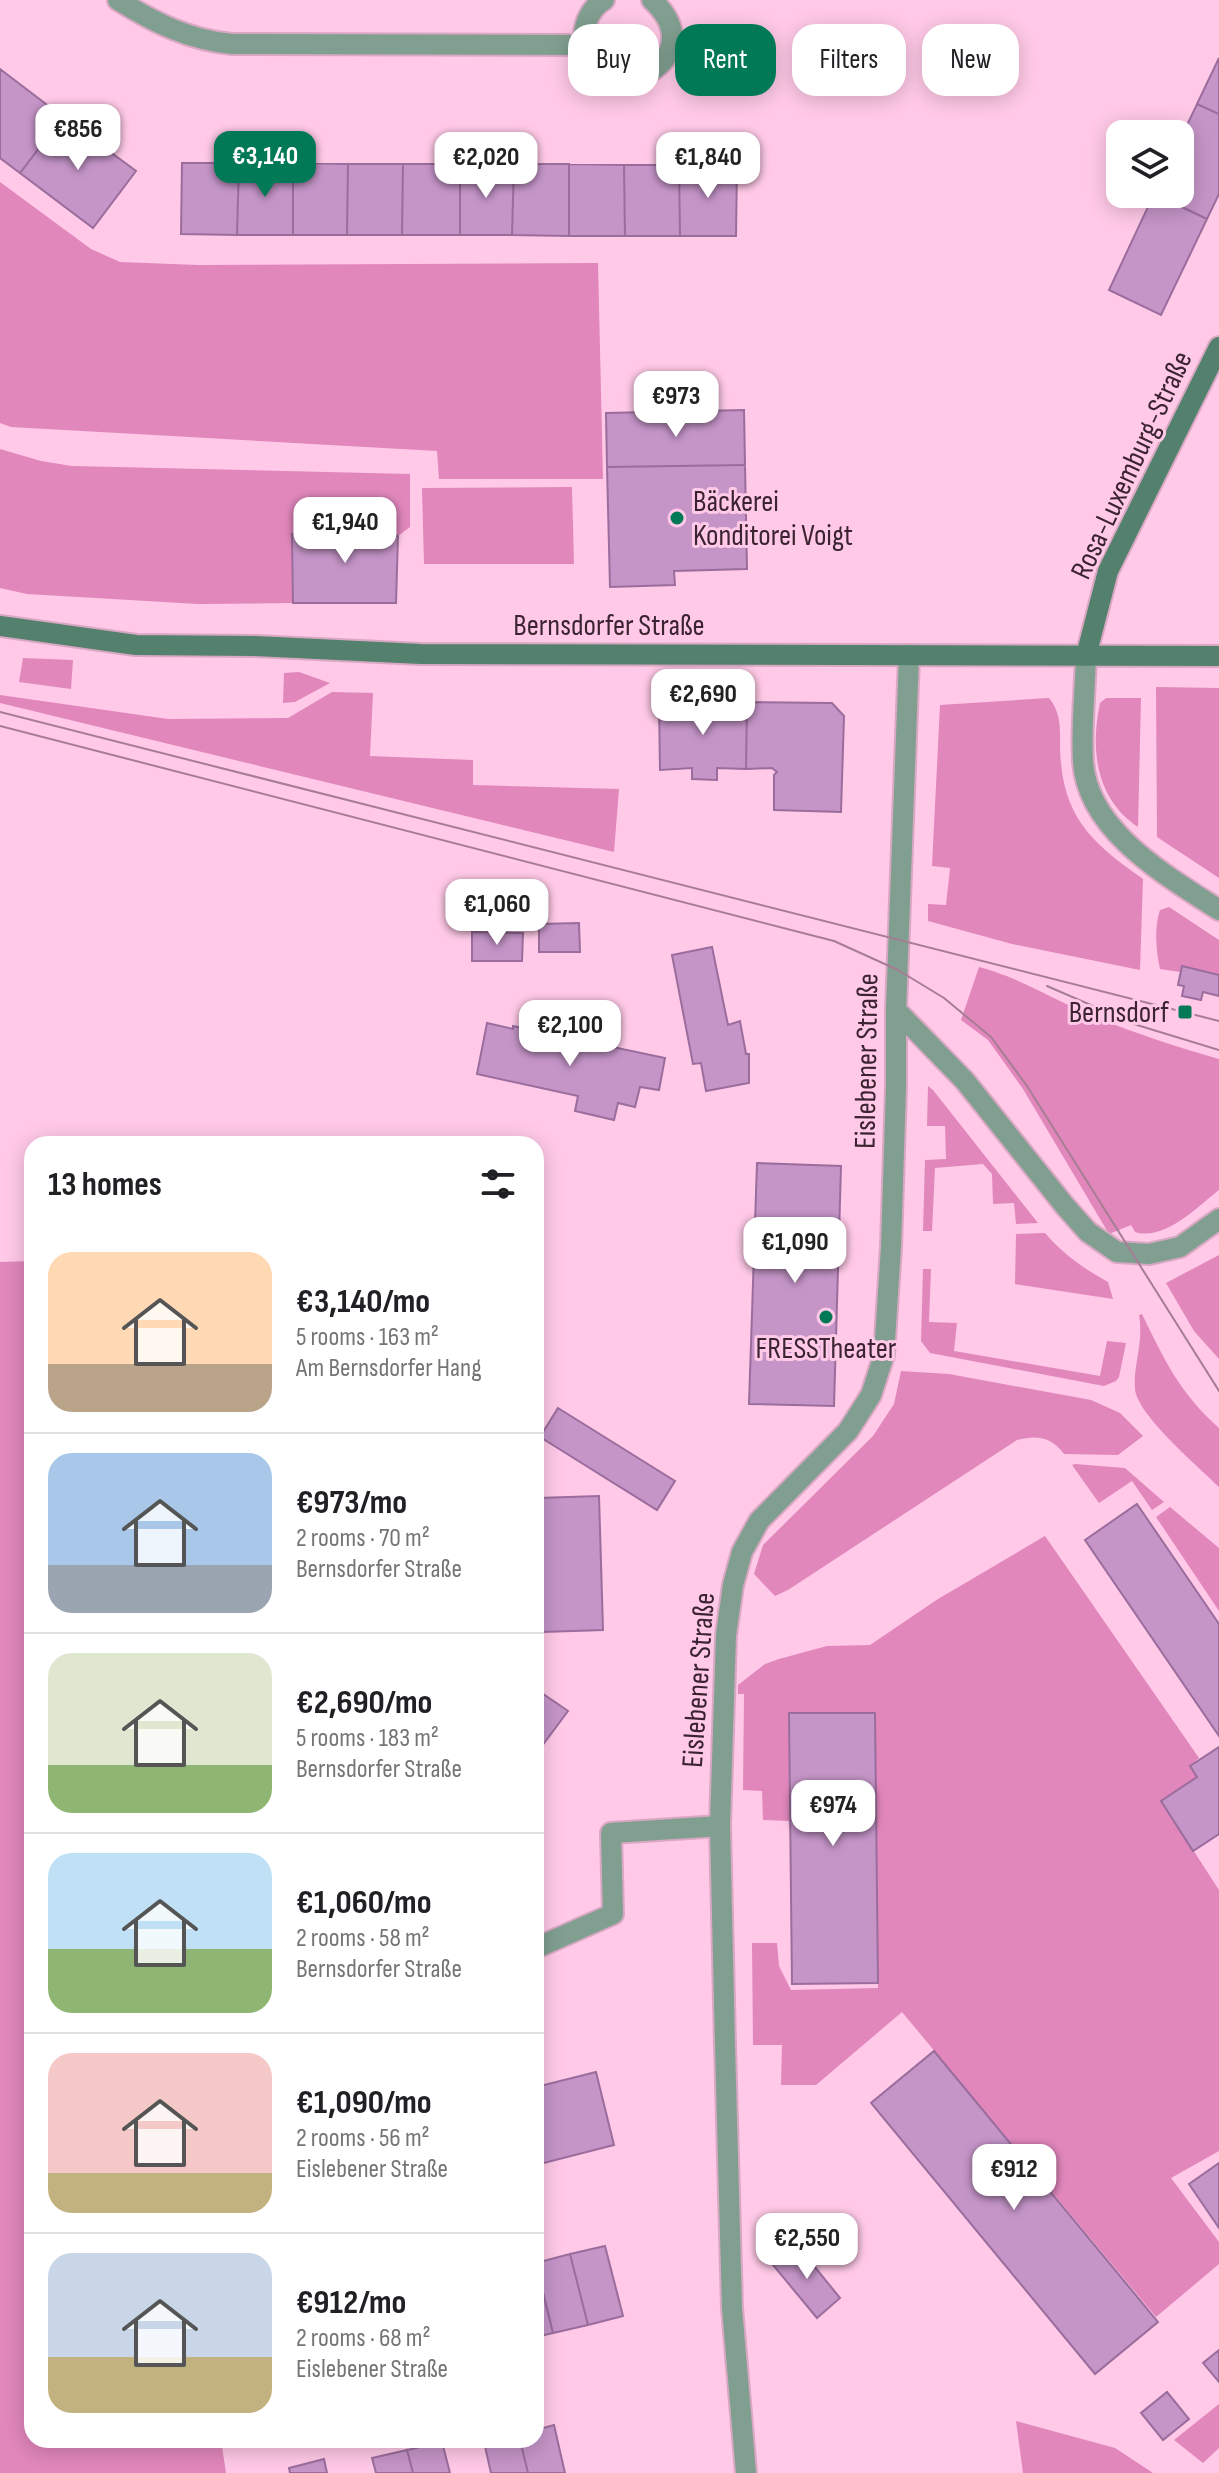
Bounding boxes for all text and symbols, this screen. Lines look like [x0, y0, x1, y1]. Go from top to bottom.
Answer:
chip: Buy [568, 24, 659, 96]
chip: Rent [675, 24, 776, 96]
chip: Filters [792, 24, 906, 96]
chip: New [922, 24, 1019, 96]
pin: €856 [31, 104, 125, 172]
text: €856 [53, 114, 103, 145]
map controls [1106, 120, 1194, 208]
button: layers [1106, 120, 1194, 208]
pin: €3,140 [200, 131, 330, 199]
pin: €2,020 [421, 132, 551, 200]
pin: €1,840 [643, 132, 773, 200]
text: €3,140 [232, 141, 298, 172]
text: €2,020 [453, 142, 520, 173]
text: €1,840 [674, 142, 742, 173]
street label: Rosa-Luxemburg-Straße [1063, 346, 1201, 585]
pin: €973 [629, 371, 723, 439]
text: €973 [652, 381, 700, 412]
place label: Bäckerei Konditorei Voigt [693, 484, 853, 554]
pin: €1,940 [280, 497, 410, 565]
text: €1,940 [311, 507, 379, 538]
marker: Bäckerei Konditorei Voigt [668, 509, 686, 527]
street label: Bernsdorfer Straße [513, 608, 705, 644]
pin: €2,690 [638, 669, 768, 737]
text: €2,690 [669, 679, 737, 710]
pin: €1,060 [432, 879, 562, 947]
text: €1,060 [463, 889, 531, 920]
street label: Eislebener Straße [847, 973, 887, 1149]
place label: Bernsdorf [1069, 995, 1169, 1031]
pin: €2,100 [505, 1000, 635, 1068]
marker: Bernsdorf [1176, 1003, 1194, 1021]
text: €2,100 [537, 1010, 603, 1041]
icon: filters [476, 1162, 520, 1206]
text: 13 homes [48, 1164, 162, 1205]
pin: €1,090 [730, 1217, 860, 1285]
text: €1,090 [761, 1227, 829, 1258]
text: €3,140/mo [296, 1281, 430, 1322]
icon: home [112, 1284, 208, 1380]
marker: FRESSTheater [817, 1308, 835, 1326]
text: 5 rooms · 163 m² [296, 1322, 439, 1353]
place label: FRESSTheater [756, 1331, 897, 1367]
text: Am Bernsdorfer Hang [296, 1353, 482, 1384]
text: €973/mo [296, 1482, 407, 1523]
icon: home [112, 1485, 208, 1581]
text: 2 rooms · 70 m² [296, 1523, 430, 1554]
text: Bernsdorfer Straße [296, 1554, 462, 1585]
street label: Eislebener Straße [675, 1591, 723, 1769]
text: €2,690/mo [296, 1682, 432, 1723]
icon: home [112, 1685, 208, 1781]
text: 5 rooms · 183 m² [296, 1723, 439, 1754]
text: Bernsdorfer Straße [296, 1754, 462, 1785]
pin: €974 [786, 1780, 880, 1848]
text: €974 [809, 1790, 857, 1821]
text: €1,060/mo [296, 1882, 431, 1923]
icon: home [112, 1885, 208, 1981]
text: 2 rooms · 58 m² [296, 1923, 430, 1954]
text: Bernsdorfer Straße [296, 1954, 462, 1985]
text: €1,090/mo [296, 2082, 432, 2123]
icon: home [112, 2085, 208, 2181]
text: 2 rooms · 56 m² [296, 2123, 430, 2154]
pin: €912 [967, 2144, 1061, 2212]
text: Eislebener Straße [296, 2154, 448, 2185]
text: €912 [990, 2154, 1038, 2185]
pin: €2,550 [742, 2213, 872, 2281]
text: €2,550 [774, 2223, 840, 2254]
text: €912/mo [296, 2282, 406, 2323]
icon: home [112, 2285, 208, 2381]
text: 2 rooms · 68 m² [296, 2323, 431, 2354]
text: Eislebener Straße [296, 2354, 448, 2385]

